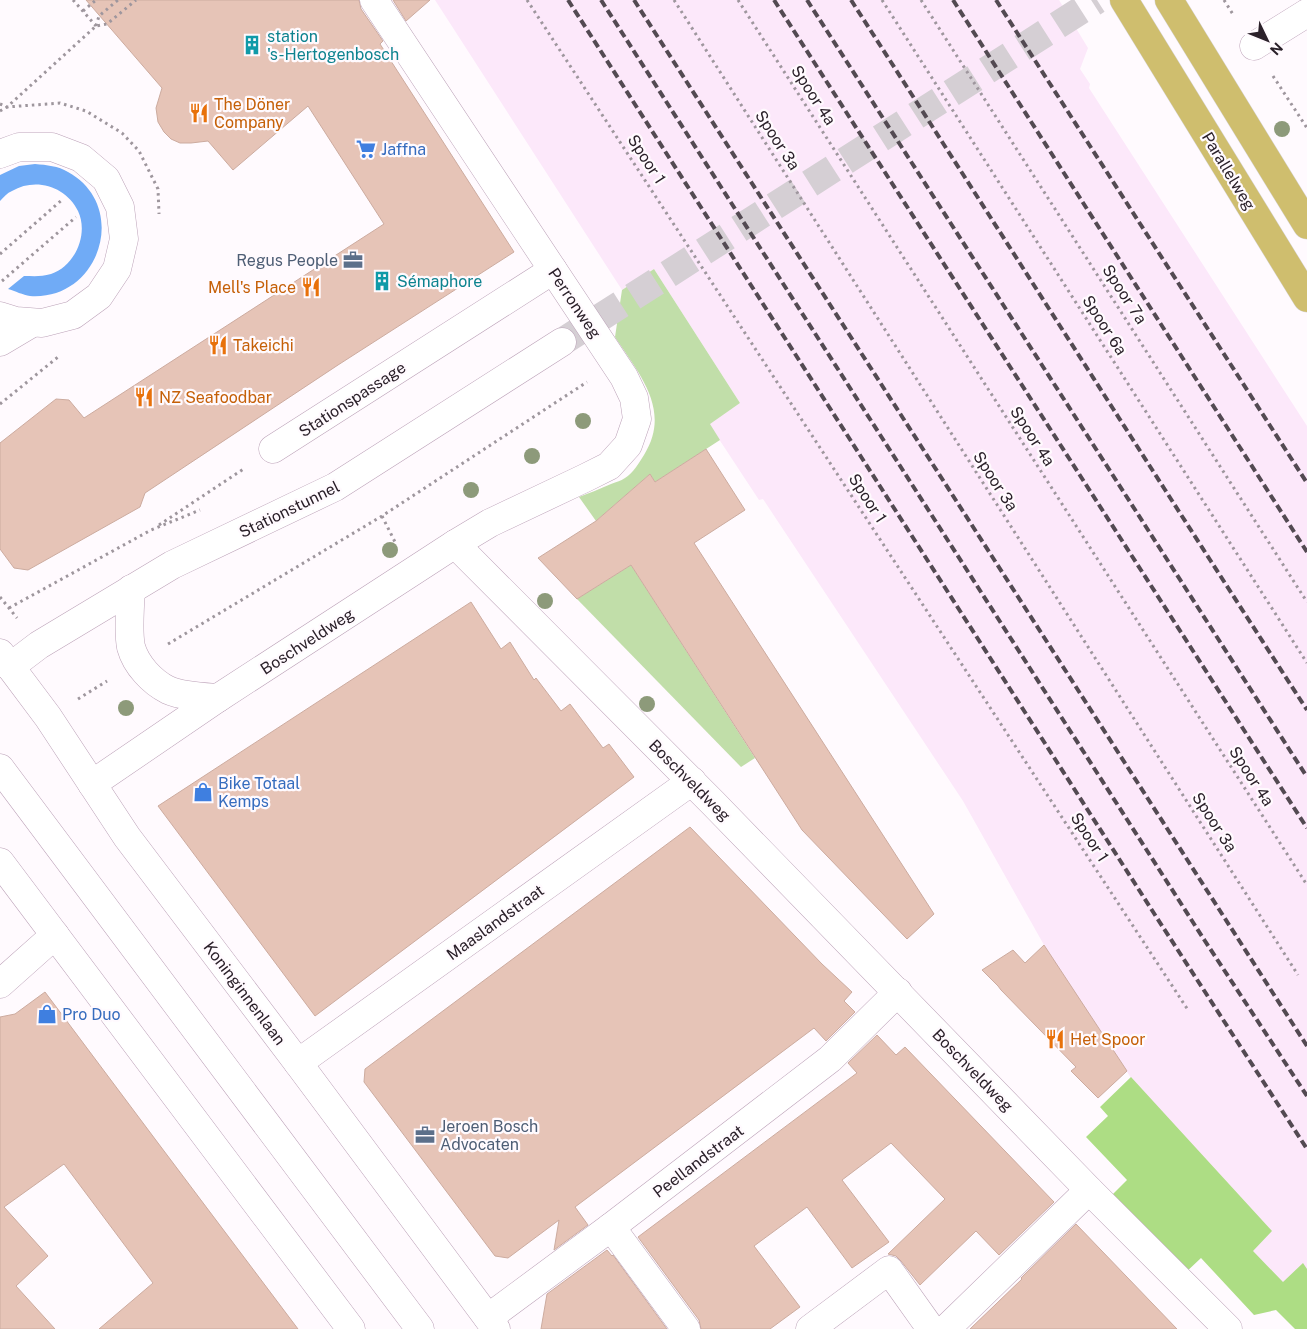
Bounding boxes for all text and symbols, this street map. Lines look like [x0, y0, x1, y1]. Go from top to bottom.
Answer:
north arrow [1242, 15, 1292, 65]
place label: station 's-Hertogenbosch [267, 27, 399, 64]
building icon: station 's-Hertogenbosch [241, 34, 263, 56]
text: N [1267, 39, 1286, 58]
street label: Spoor 4a [787, 62, 840, 129]
place label: The Döner Company [214, 95, 290, 132]
restaurant icon: The Döner Company [188, 102, 210, 124]
street label: Spoor 3a [751, 107, 804, 174]
street label: Parallelweg [1198, 129, 1259, 214]
street label: Spoor 1 [624, 131, 670, 188]
supermarket icon: Jaffna [355, 138, 377, 160]
place label: Jaffna [381, 140, 426, 159]
office icon: Regus People [342, 249, 364, 271]
place label: Regus People [236, 251, 338, 270]
street label: Spoor 7a [1098, 261, 1151, 328]
street label: Perronweg [544, 264, 605, 342]
building icon: Sémaphore [371, 270, 393, 292]
place label: Sémaphore [397, 272, 482, 291]
restaurant icon: Mell's Place [300, 276, 322, 298]
place label: Mell's Place [208, 278, 296, 297]
street label: Spoor 6a [1078, 292, 1131, 359]
restaurant icon: Takeichi [207, 334, 229, 356]
place label: Takeichi [233, 336, 294, 355]
street label: Stationspassage [295, 358, 409, 441]
restaurant icon: NZ Seafoodbar [133, 386, 155, 408]
place label: NZ Seafoodbar [159, 388, 272, 407]
street label: Spoor 4a [1006, 403, 1059, 470]
street label: Spoor 3a [969, 448, 1022, 515]
street label: Spoor 1 [845, 470, 891, 527]
street label: Stationstunnel [236, 477, 343, 542]
street label: Boschveldweg [257, 604, 358, 679]
street label: Boschveldweg [645, 736, 734, 825]
street label: Spoor 4a [1225, 743, 1278, 810]
place label: Bike Totaal Kemps [218, 774, 300, 811]
shop icon: Bike Totaal Kemps [192, 781, 214, 803]
street label: Spoor 3a [1188, 789, 1241, 856]
street label: Spoor 1 [1067, 809, 1113, 866]
street label: Maaslandstraat [443, 881, 548, 964]
street label: Koninginnenlaan [200, 938, 290, 1049]
shop icon: Pro Duo [36, 1003, 58, 1025]
place label: Pro Duo [62, 1005, 121, 1024]
street label: Boschveldweg [928, 1025, 1017, 1116]
restaurant icon: Het Spoor [1044, 1028, 1066, 1050]
place label: Het Spoor [1070, 1030, 1146, 1049]
place label: Jeroen Bosch Advocaten [440, 1117, 538, 1154]
street label: Peellandstraat [649, 1121, 747, 1202]
office icon: Jeroen Bosch Advocaten [414, 1124, 436, 1146]

